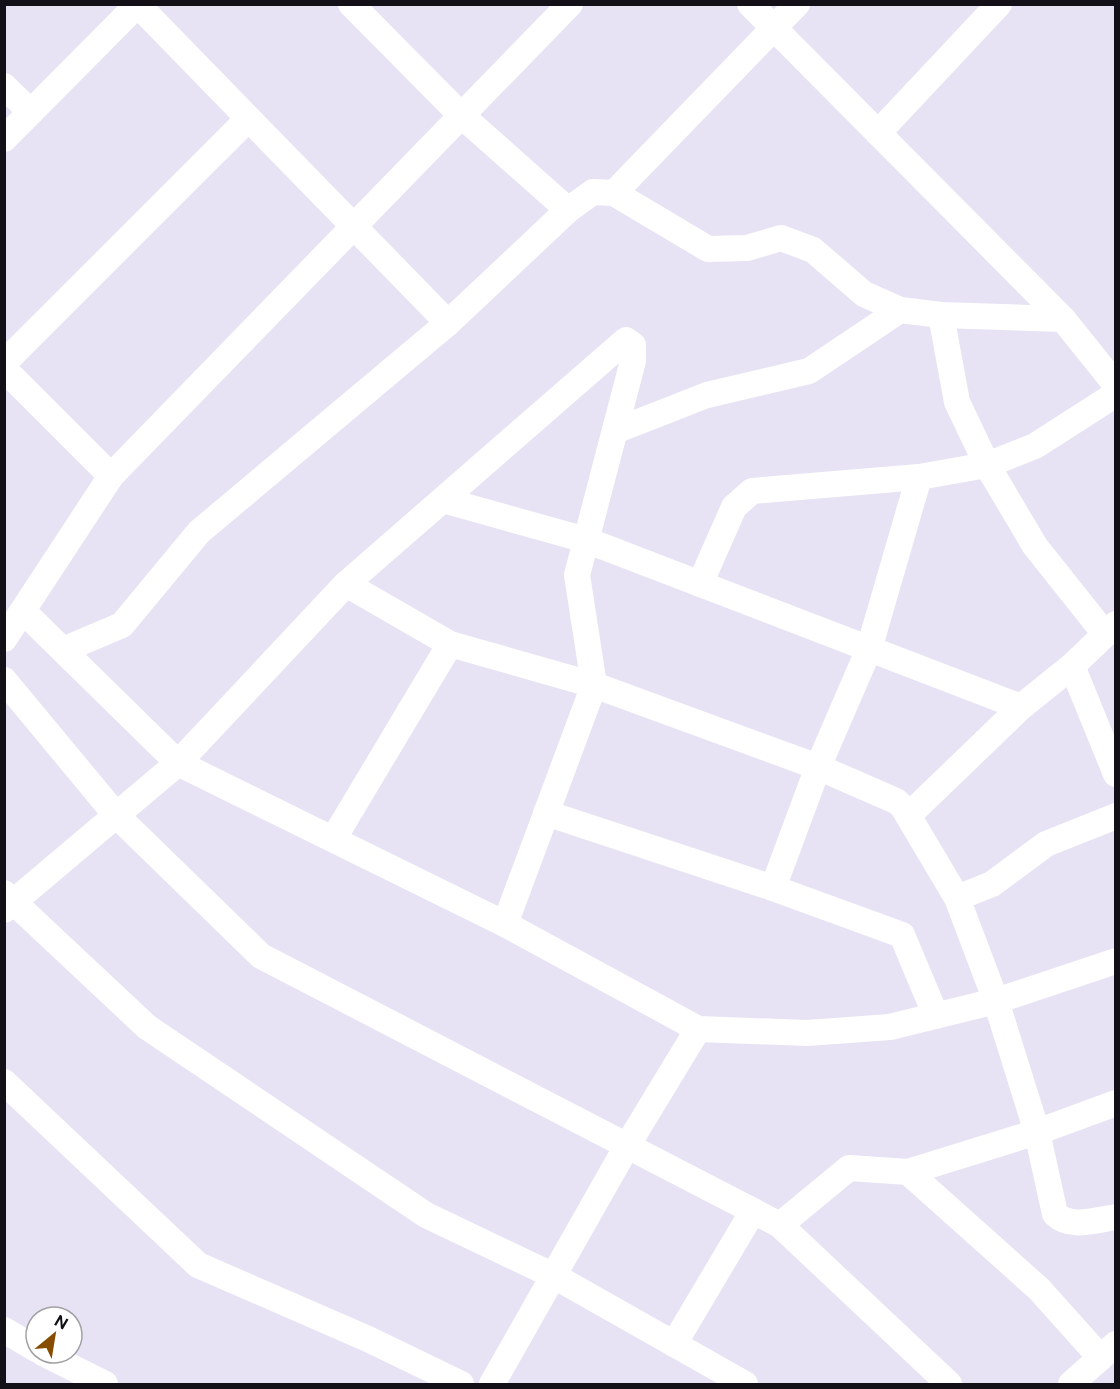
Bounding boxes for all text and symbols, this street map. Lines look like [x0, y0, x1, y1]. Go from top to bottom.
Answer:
north arrow [24, 1305, 84, 1365]
text: N [51, 1311, 71, 1334]

